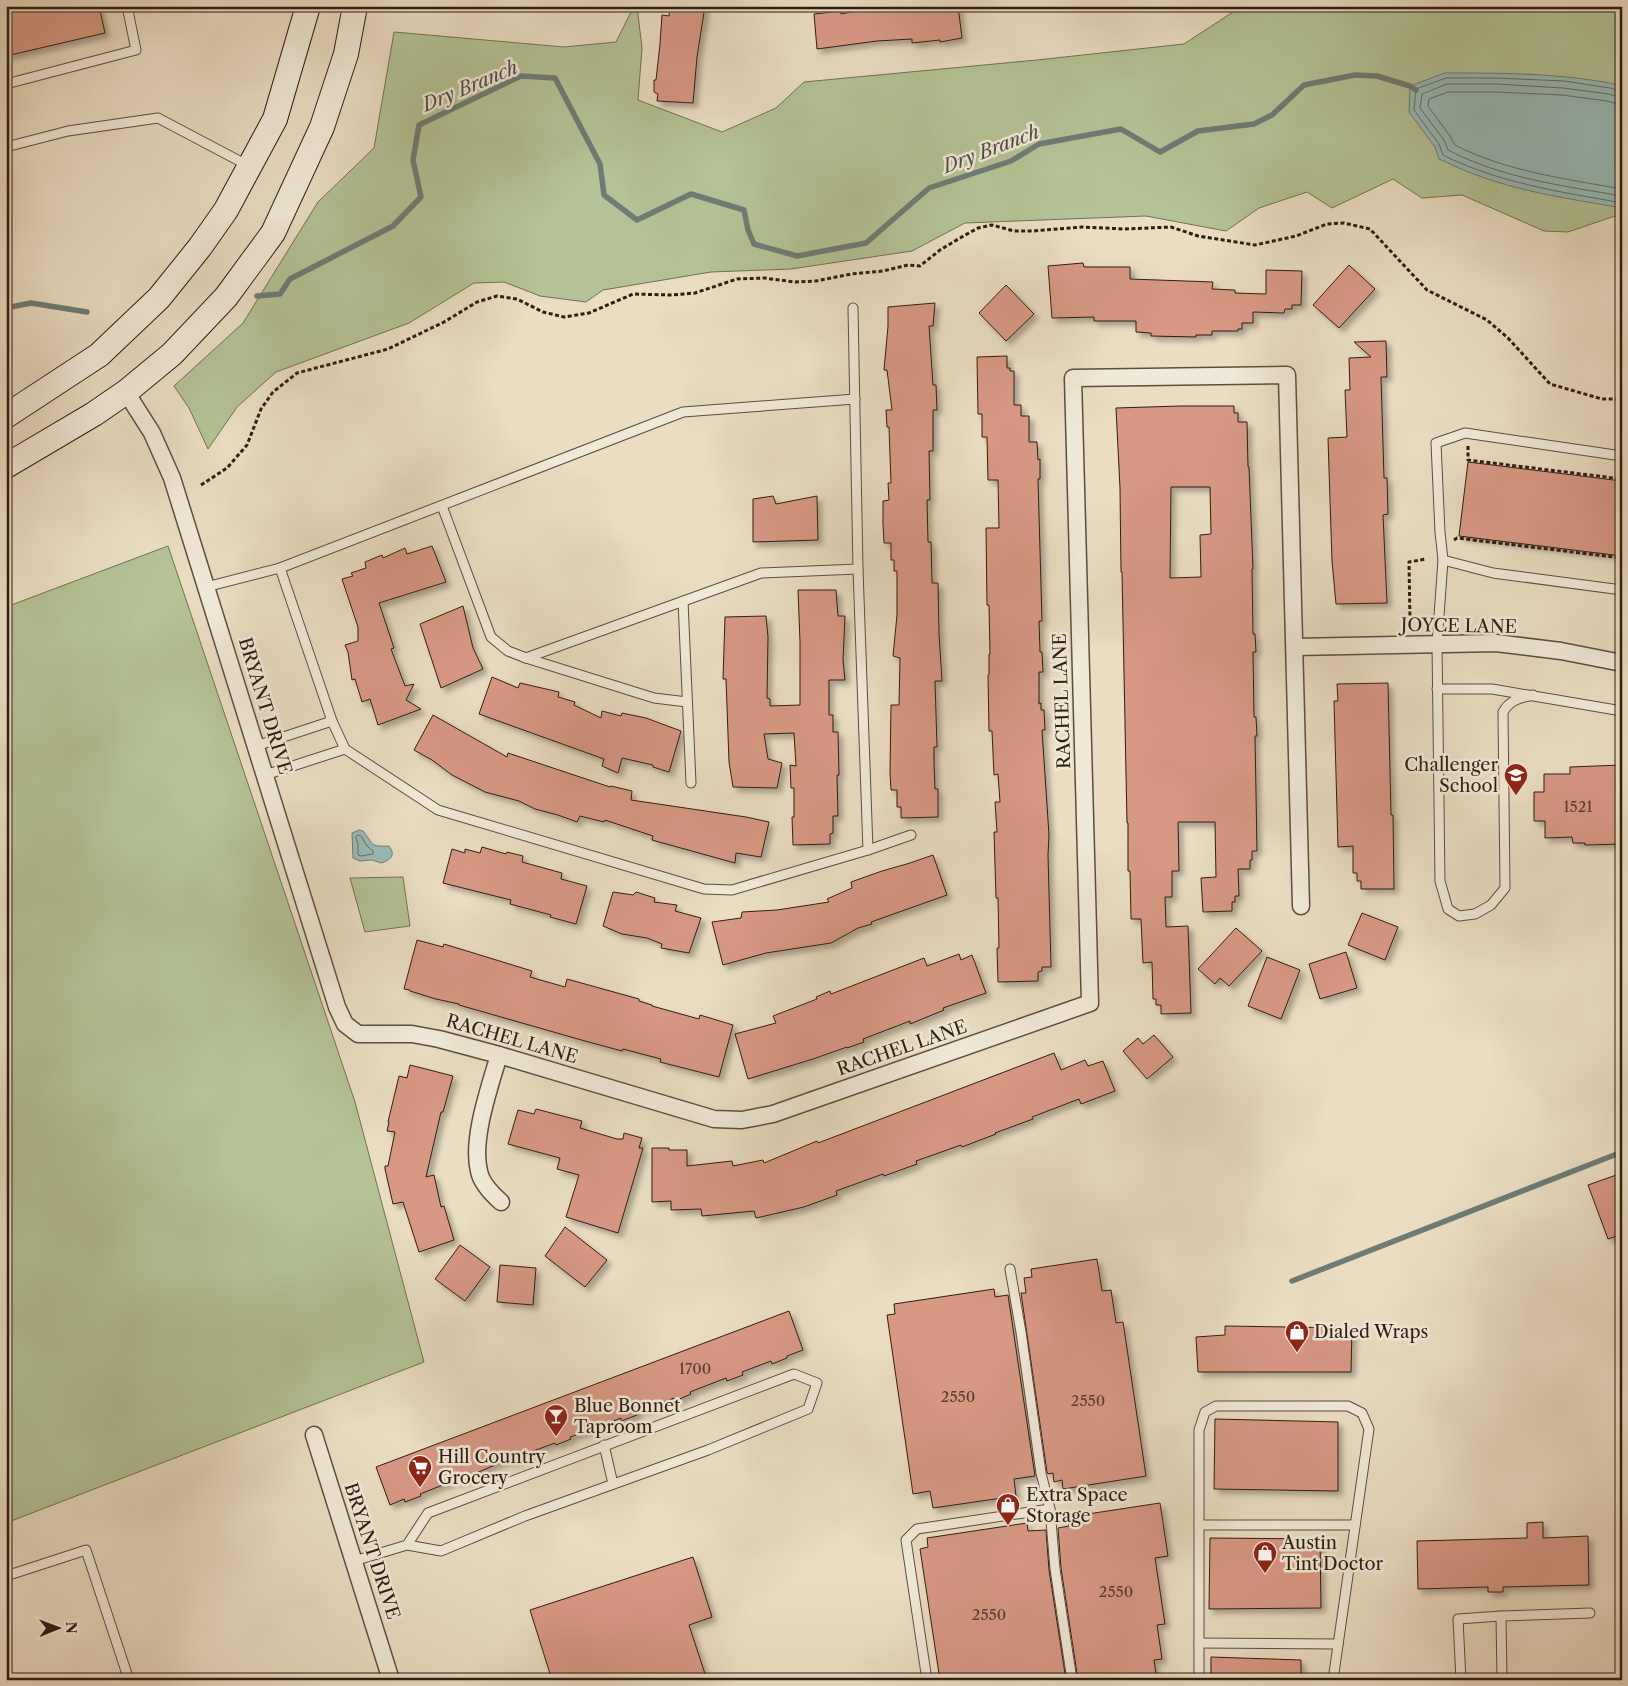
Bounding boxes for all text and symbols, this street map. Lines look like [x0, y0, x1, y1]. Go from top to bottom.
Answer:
water label: Dry Branch [417, 56, 521, 117]
water label: Dry Branch [938, 120, 1043, 179]
street label: JOYCE LANE [1398, 614, 1517, 638]
street label: RACHEL LANE [1049, 633, 1075, 769]
street label: BRYANT DRIVE [234, 635, 296, 777]
place label: Challenger School [1404, 754, 1498, 797]
school or university icon: Challenger School [1503, 762, 1529, 796]
house number: 1521 [1563, 797, 1593, 816]
street label: RACHEL LANE [444, 1010, 580, 1068]
street label: RACHEL LANE [834, 1015, 970, 1081]
shop icon: Dialed Wraps [1284, 1319, 1310, 1353]
place label: Dialed Wraps [1314, 1321, 1428, 1343]
house number: 1700 [679, 1359, 711, 1378]
house number: 2550 [941, 1387, 975, 1406]
house number: 2550 [1071, 1391, 1105, 1410]
place label: Blue Bonnet Taproom [574, 1395, 681, 1438]
bar icon: Blue Bonnet Taproom [543, 1403, 569, 1437]
place label: Hill Country Grocery [438, 1446, 547, 1489]
supermarket icon: Hill Country Grocery [407, 1454, 433, 1488]
street label: BRYANT DRIVE [340, 1480, 404, 1622]
place label: Extra Space Storage [1026, 1484, 1128, 1527]
shop icon: Extra Space Storage [995, 1492, 1021, 1526]
place label: Austin Tint Doctor [1281, 1532, 1384, 1575]
shop icon: Austin Tint Doctor [1252, 1540, 1278, 1574]
house number: 2550 [1099, 1582, 1133, 1601]
north arrow [32, 1604, 82, 1654]
house number: 2550 [972, 1605, 1006, 1624]
text: N [62, 1622, 80, 1634]

